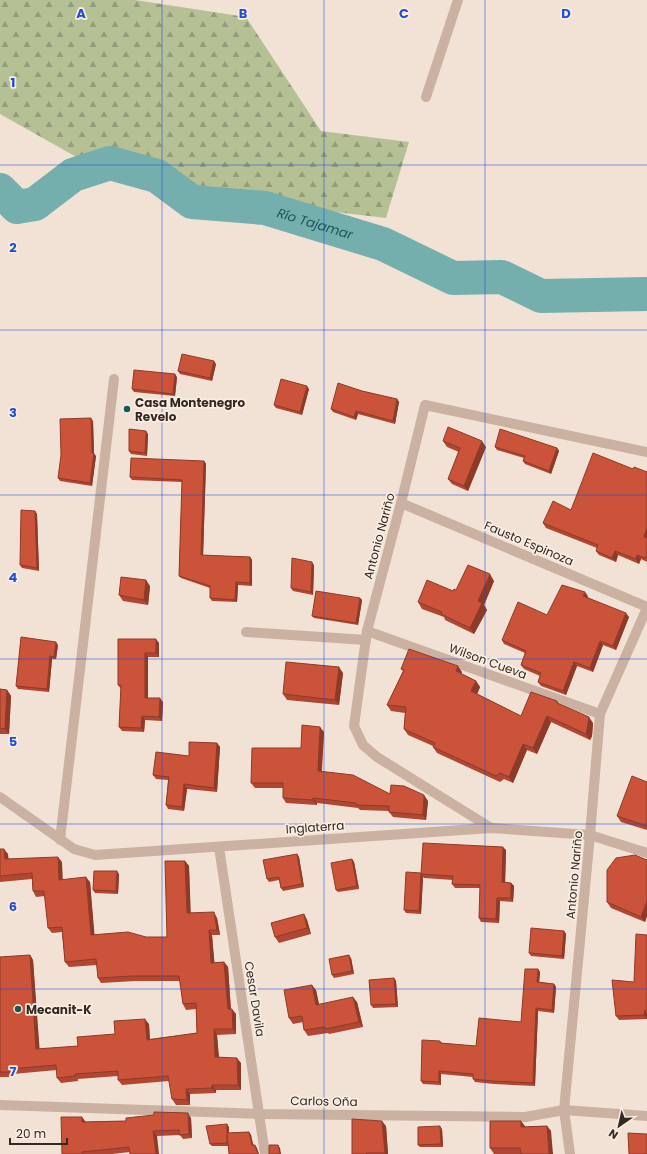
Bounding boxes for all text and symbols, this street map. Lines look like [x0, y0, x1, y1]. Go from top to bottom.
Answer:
text: A [76, 4, 86, 23]
text: B [239, 4, 248, 23]
text: C [399, 4, 409, 23]
text: D [561, 4, 571, 23]
text: 1 [11, 73, 15, 92]
water label: Río Tajamar [275, 203, 356, 244]
text: 2 [9, 238, 17, 257]
place label: Casa Montenegro Revelo [135, 394, 245, 425]
text: 3 [9, 403, 17, 422]
marker: Casa Montenegro Revelo [122, 404, 132, 414]
street label: Antonio Nariño [359, 491, 399, 581]
street label: Fausto Espinoza [482, 516, 576, 570]
text: 4 [9, 568, 18, 587]
street label: Wilson Cueva [447, 639, 529, 683]
text: 5 [9, 732, 17, 751]
street label: Inglaterra [285, 816, 345, 838]
street label: Antonio Nariño [562, 830, 586, 920]
text: 6 [9, 897, 17, 916]
street label: Cesar Davila [241, 960, 269, 1038]
place label: Mecanit-K [26, 1001, 92, 1018]
marker: Mecanit-K [13, 1004, 23, 1014]
text: 7 [10, 1062, 17, 1081]
street label: Carlos Oña [290, 1092, 358, 1110]
north arrow [599, 1106, 639, 1146]
scale bar [10, 1120, 67, 1146]
text: 20 m [16, 1125, 46, 1142]
text: N [606, 1125, 621, 1143]

